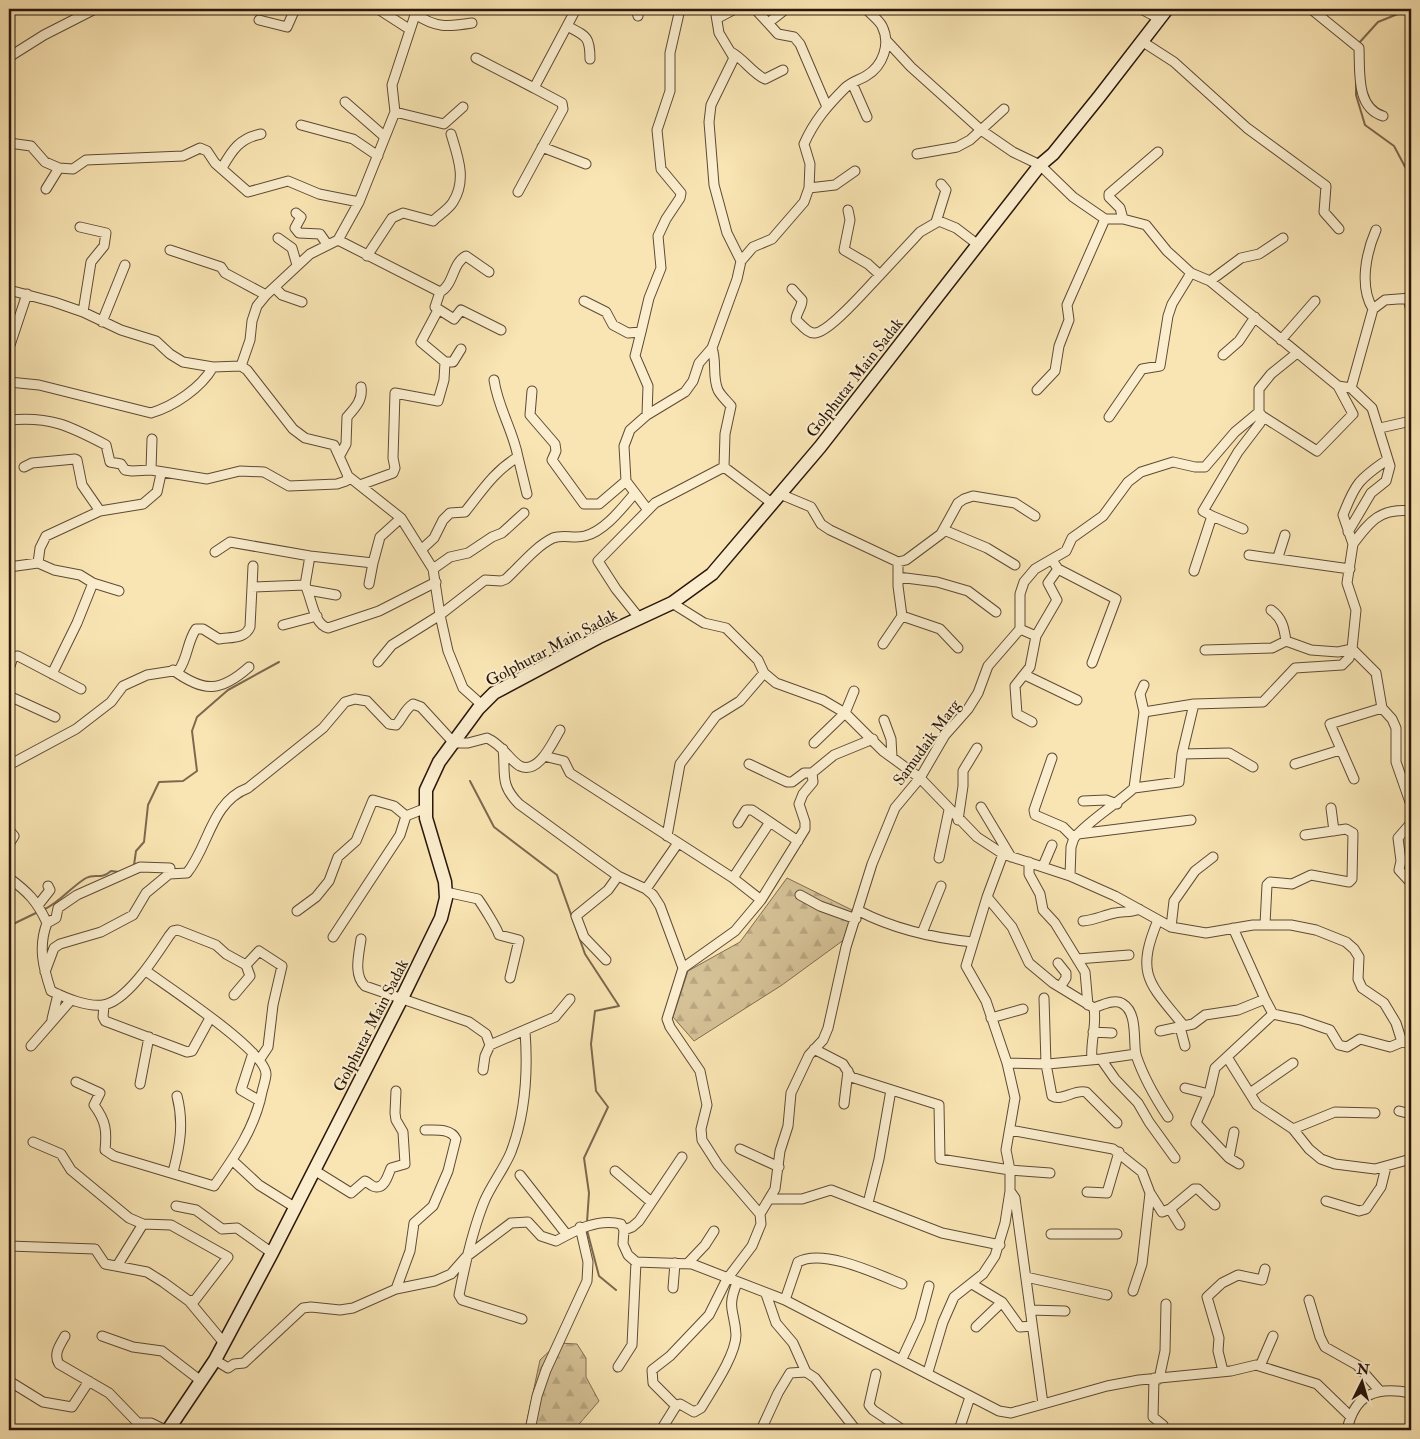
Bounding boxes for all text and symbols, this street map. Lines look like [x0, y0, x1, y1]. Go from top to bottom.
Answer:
street label: Golphutar Main Sadak [802, 314, 909, 442]
street label: Golphutar Main Sadak [482, 605, 621, 692]
street label: Samudaik Marg [889, 695, 965, 790]
street label: Golphutar Main Sadak [329, 955, 414, 1096]
north arrow [1338, 1356, 1388, 1406]
text: N [1355, 1360, 1371, 1379]

